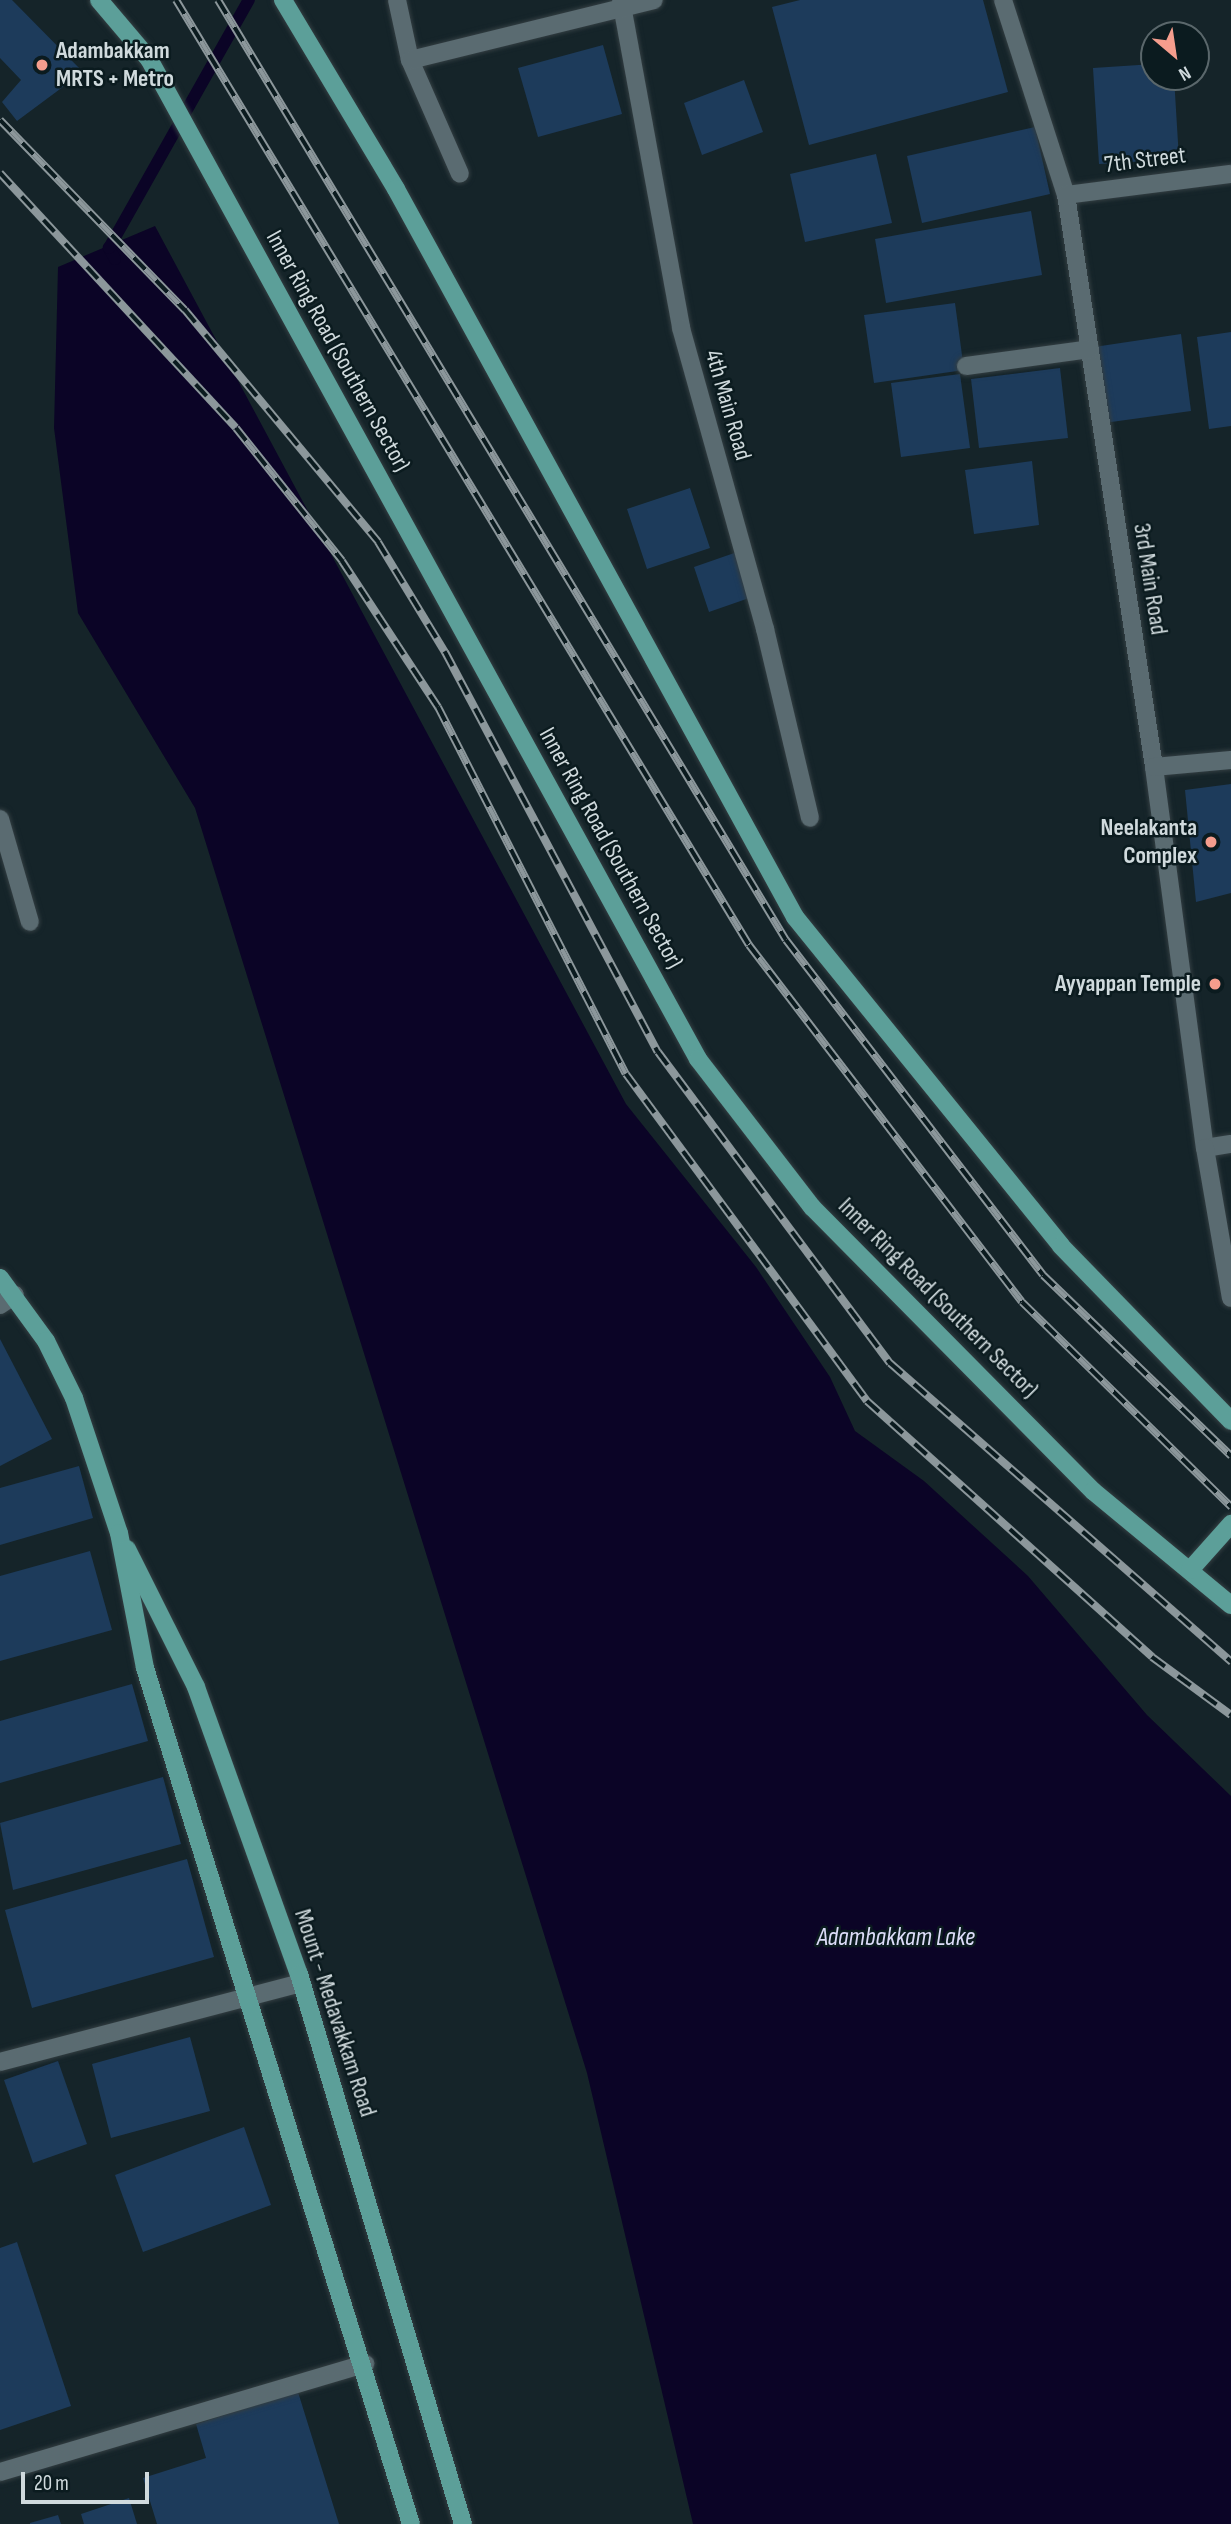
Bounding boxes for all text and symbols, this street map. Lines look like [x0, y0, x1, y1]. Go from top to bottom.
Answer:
north arrow [1140, 21, 1210, 91]
place label: Adambakkam MRTS + Metro [56, 37, 174, 93]
marker: Adambakkam MRTS + Metro [34, 57, 50, 73]
text: N [1174, 61, 1194, 86]
street label: 7th Street [1103, 141, 1187, 179]
street label: Inner Ring Road (Southern Sector) [260, 226, 416, 476]
street label: 4th Main Road [699, 346, 757, 464]
street label: 3rd Main Road [1127, 521, 1173, 637]
street label: Inner Ring Road (Southern Sector) [533, 723, 689, 973]
place label: Neelakanta Complex [1101, 814, 1197, 870]
marker: Neelakanta Complex [1203, 834, 1219, 850]
place label: Ayyappan Temple [1055, 970, 1201, 998]
marker: Ayyappan Temple [1207, 976, 1223, 992]
street label: Inner Ring Road (Southern Sector) [832, 1192, 1044, 1404]
street label: Mount - Medavakkam Road [288, 1906, 382, 2120]
water label: Adambakkam Lake [817, 1922, 975, 1954]
scale bar [24, 2458, 152, 2502]
text: 20 m [34, 2471, 69, 2496]

